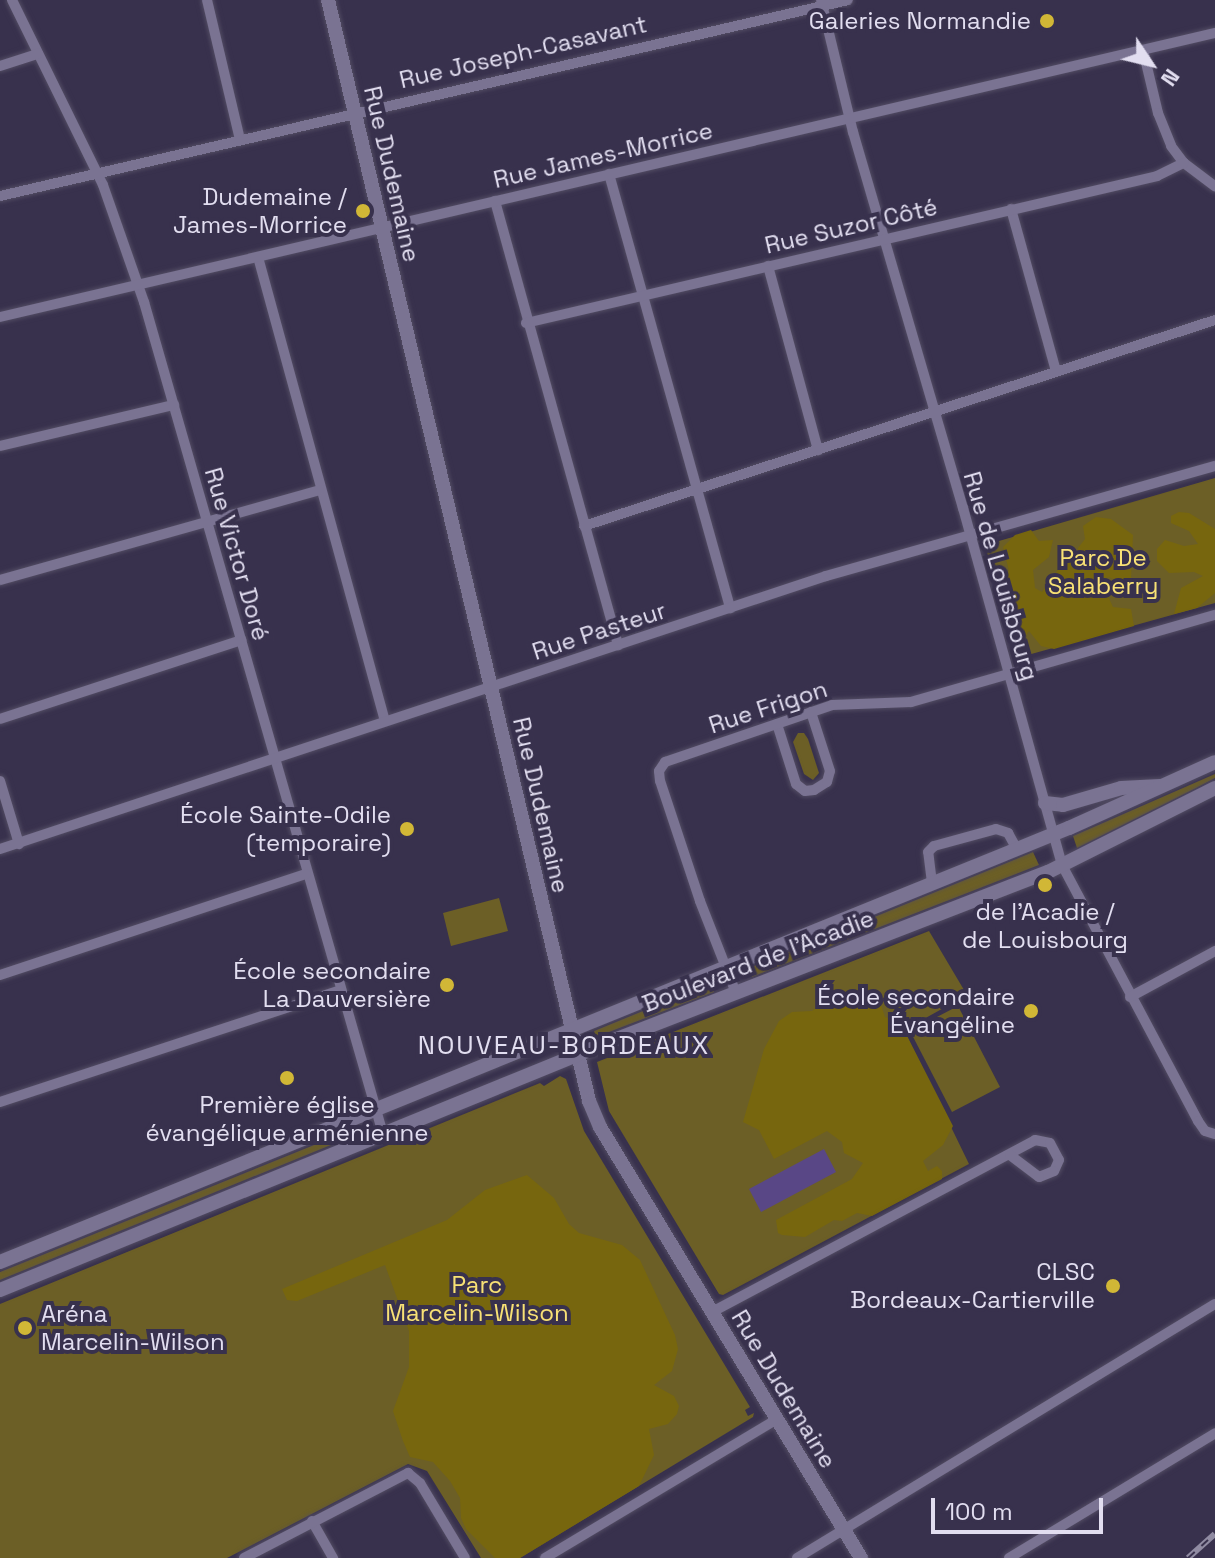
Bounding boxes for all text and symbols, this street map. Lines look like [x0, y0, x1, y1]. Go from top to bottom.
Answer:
place label: Galeries Normandie [809, 7, 1031, 35]
street label: Rue Joseph-Casavant [396, 9, 650, 95]
marker: Galeries Normandie [1038, 12, 1056, 30]
north arrow [1111, 24, 1191, 104]
text: N [1155, 64, 1186, 92]
street label: Rue Dudemaine [358, 83, 426, 265]
street label: Rue James-Morrice [491, 116, 715, 194]
place label: Dudemaine / James-Morrice [173, 183, 347, 239]
street label: Rue Suzor Côté [762, 192, 940, 260]
marker: Dudemaine / James-Morrice [354, 202, 372, 220]
street label: Rue Victor Doré [198, 464, 276, 644]
street label: Rue de Louisbourg [957, 468, 1045, 684]
park label: Parc De Salaberry [1048, 544, 1158, 600]
street label: Rue Pasteur [528, 596, 670, 666]
street label: Rue Frigon [705, 674, 831, 740]
street label: Rue Dudemaine [507, 714, 575, 896]
place label: École Sainte-Odile (temporaire) [180, 801, 391, 857]
marker: École Sainte-Odile (temporaire) [398, 820, 416, 838]
marker: de l'Acadie / de Louisbourg [1036, 876, 1054, 894]
place label: de l'Acadie / de Louisbourg [962, 898, 1128, 954]
street label: Boulevard de l'Acadie [638, 904, 878, 1018]
place label: École secondaire La Dauversière [233, 957, 431, 1013]
marker: École secondaire La Dauversière [438, 976, 456, 994]
place label: École secondaire Évangéline [817, 983, 1015, 1039]
marker: École secondaire Évangéline [1022, 1002, 1040, 1020]
district label: NOUVEAU-BORDEAUX [418, 1030, 710, 1062]
marker: Première église évangélique arménienne [278, 1069, 296, 1087]
place label: Première église évangélique arménienne [146, 1091, 428, 1147]
place label: CLSC Bordeaux-Cartierville [850, 1258, 1095, 1314]
park label: Parc Marcelin-Wilson [385, 1271, 569, 1327]
marker: CLSC Bordeaux-Cartierville [1102, 1275, 1124, 1297]
place label: Aréna Marcelin-Wilson [41, 1300, 225, 1356]
street label: Rue Dudemaine [725, 1305, 843, 1473]
marker: Aréna Marcelin-Wilson [16, 1319, 34, 1337]
scale bar [935, 1482, 1107, 1532]
text: 100 m [945, 1496, 1013, 1527]

